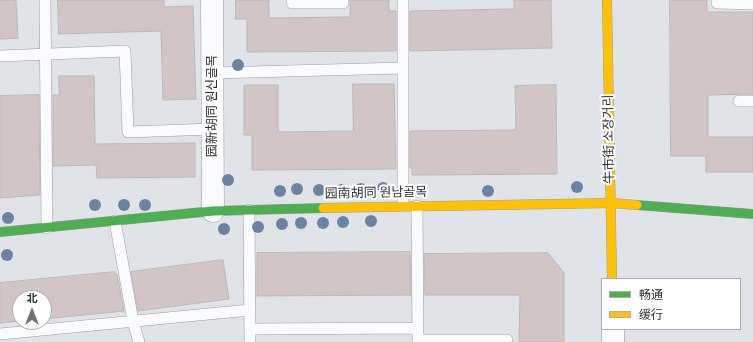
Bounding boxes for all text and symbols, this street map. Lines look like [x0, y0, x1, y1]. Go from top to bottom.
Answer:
street label: 园新胡同 원신골목 [205, 55, 221, 157]
street label: 牛市街 소장거리 [601, 94, 619, 184]
street label: 园南胡同 원남골목 [325, 185, 427, 203]
legend [601, 278, 741, 330]
text: 畅通 [639, 287, 663, 304]
north arrow [12, 290, 52, 330]
text: 北 [27, 291, 38, 306]
text: 缓行 [639, 307, 663, 324]

